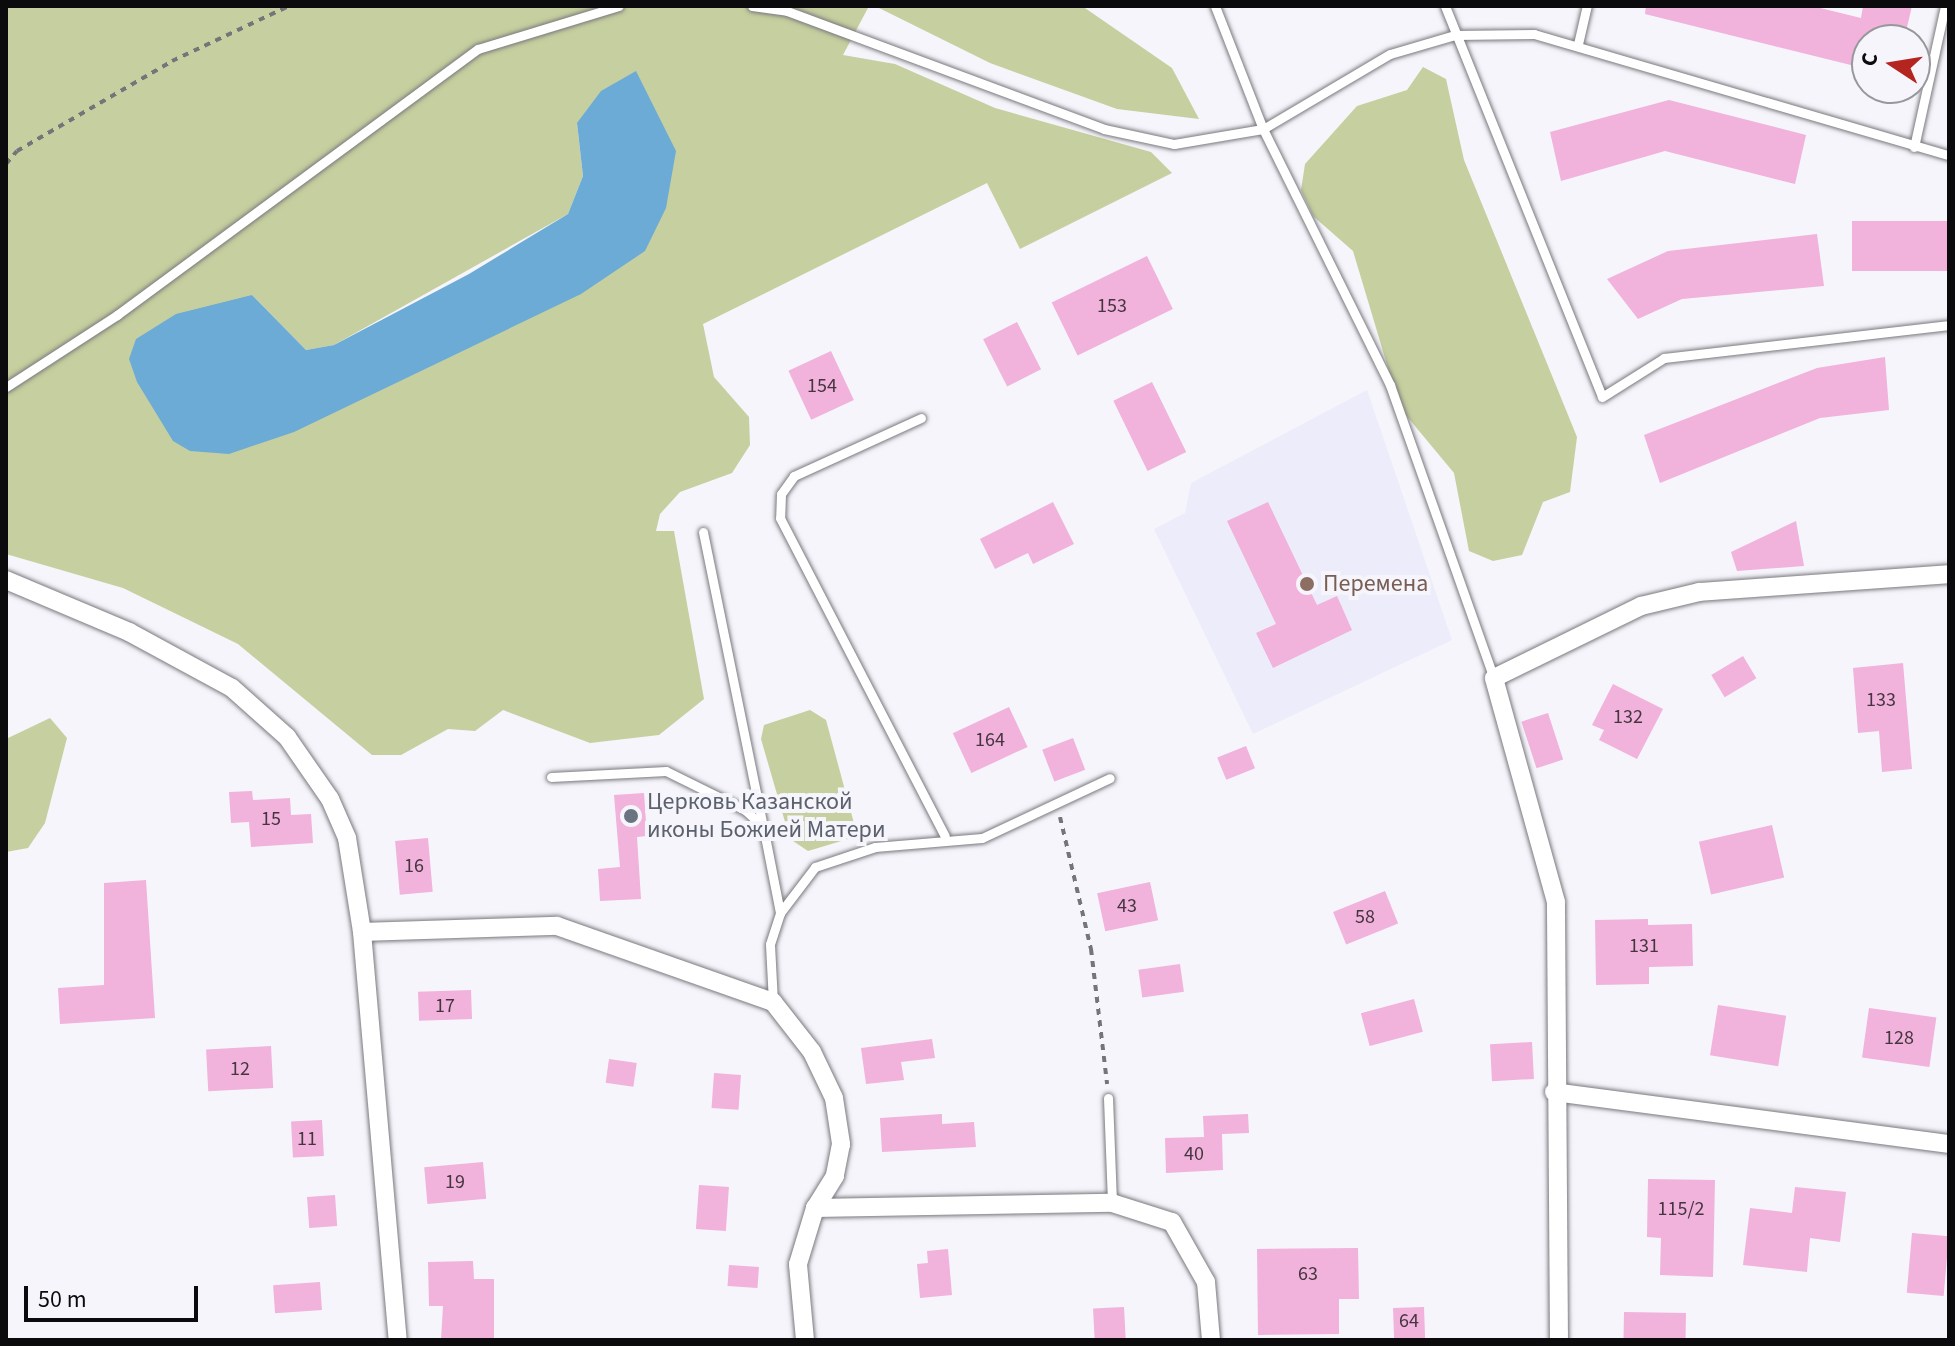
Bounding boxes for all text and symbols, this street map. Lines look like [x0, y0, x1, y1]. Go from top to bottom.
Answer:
north arrow [1851, 24, 1931, 104]
text: С [1852, 50, 1886, 69]
house number: 153 [1097, 294, 1127, 318]
house number: 154 [807, 374, 837, 398]
place label: Перемена [1323, 570, 1428, 598]
marker: Перемена [1298, 575, 1316, 593]
house number: 133 [1866, 688, 1896, 712]
house number: 132 [1613, 705, 1643, 729]
house number: 164 [975, 728, 1005, 752]
place label: Церковь Казанской иконы Божией Матери [647, 788, 885, 844]
house number: 15 [261, 807, 281, 831]
marker: Церковь Казанской иконы Божией Матери [622, 807, 640, 825]
house number: 16 [404, 854, 424, 878]
house number: 43 [1117, 894, 1137, 918]
house number: 58 [1355, 905, 1375, 929]
house number: 131 [1629, 934, 1659, 958]
house number: 17 [435, 994, 455, 1018]
house number: 128 [1884, 1026, 1914, 1050]
house number: 12 [230, 1057, 250, 1081]
house number: 11 [297, 1127, 317, 1151]
house number: 40 [1184, 1142, 1204, 1166]
house number: 19 [445, 1170, 465, 1194]
house number: 115/2 [1658, 1197, 1704, 1221]
house number: 63 [1298, 1262, 1318, 1286]
scale bar [28, 1270, 202, 1320]
text: 50 m [38, 1282, 87, 1317]
house number: 64 [1399, 1309, 1419, 1333]

